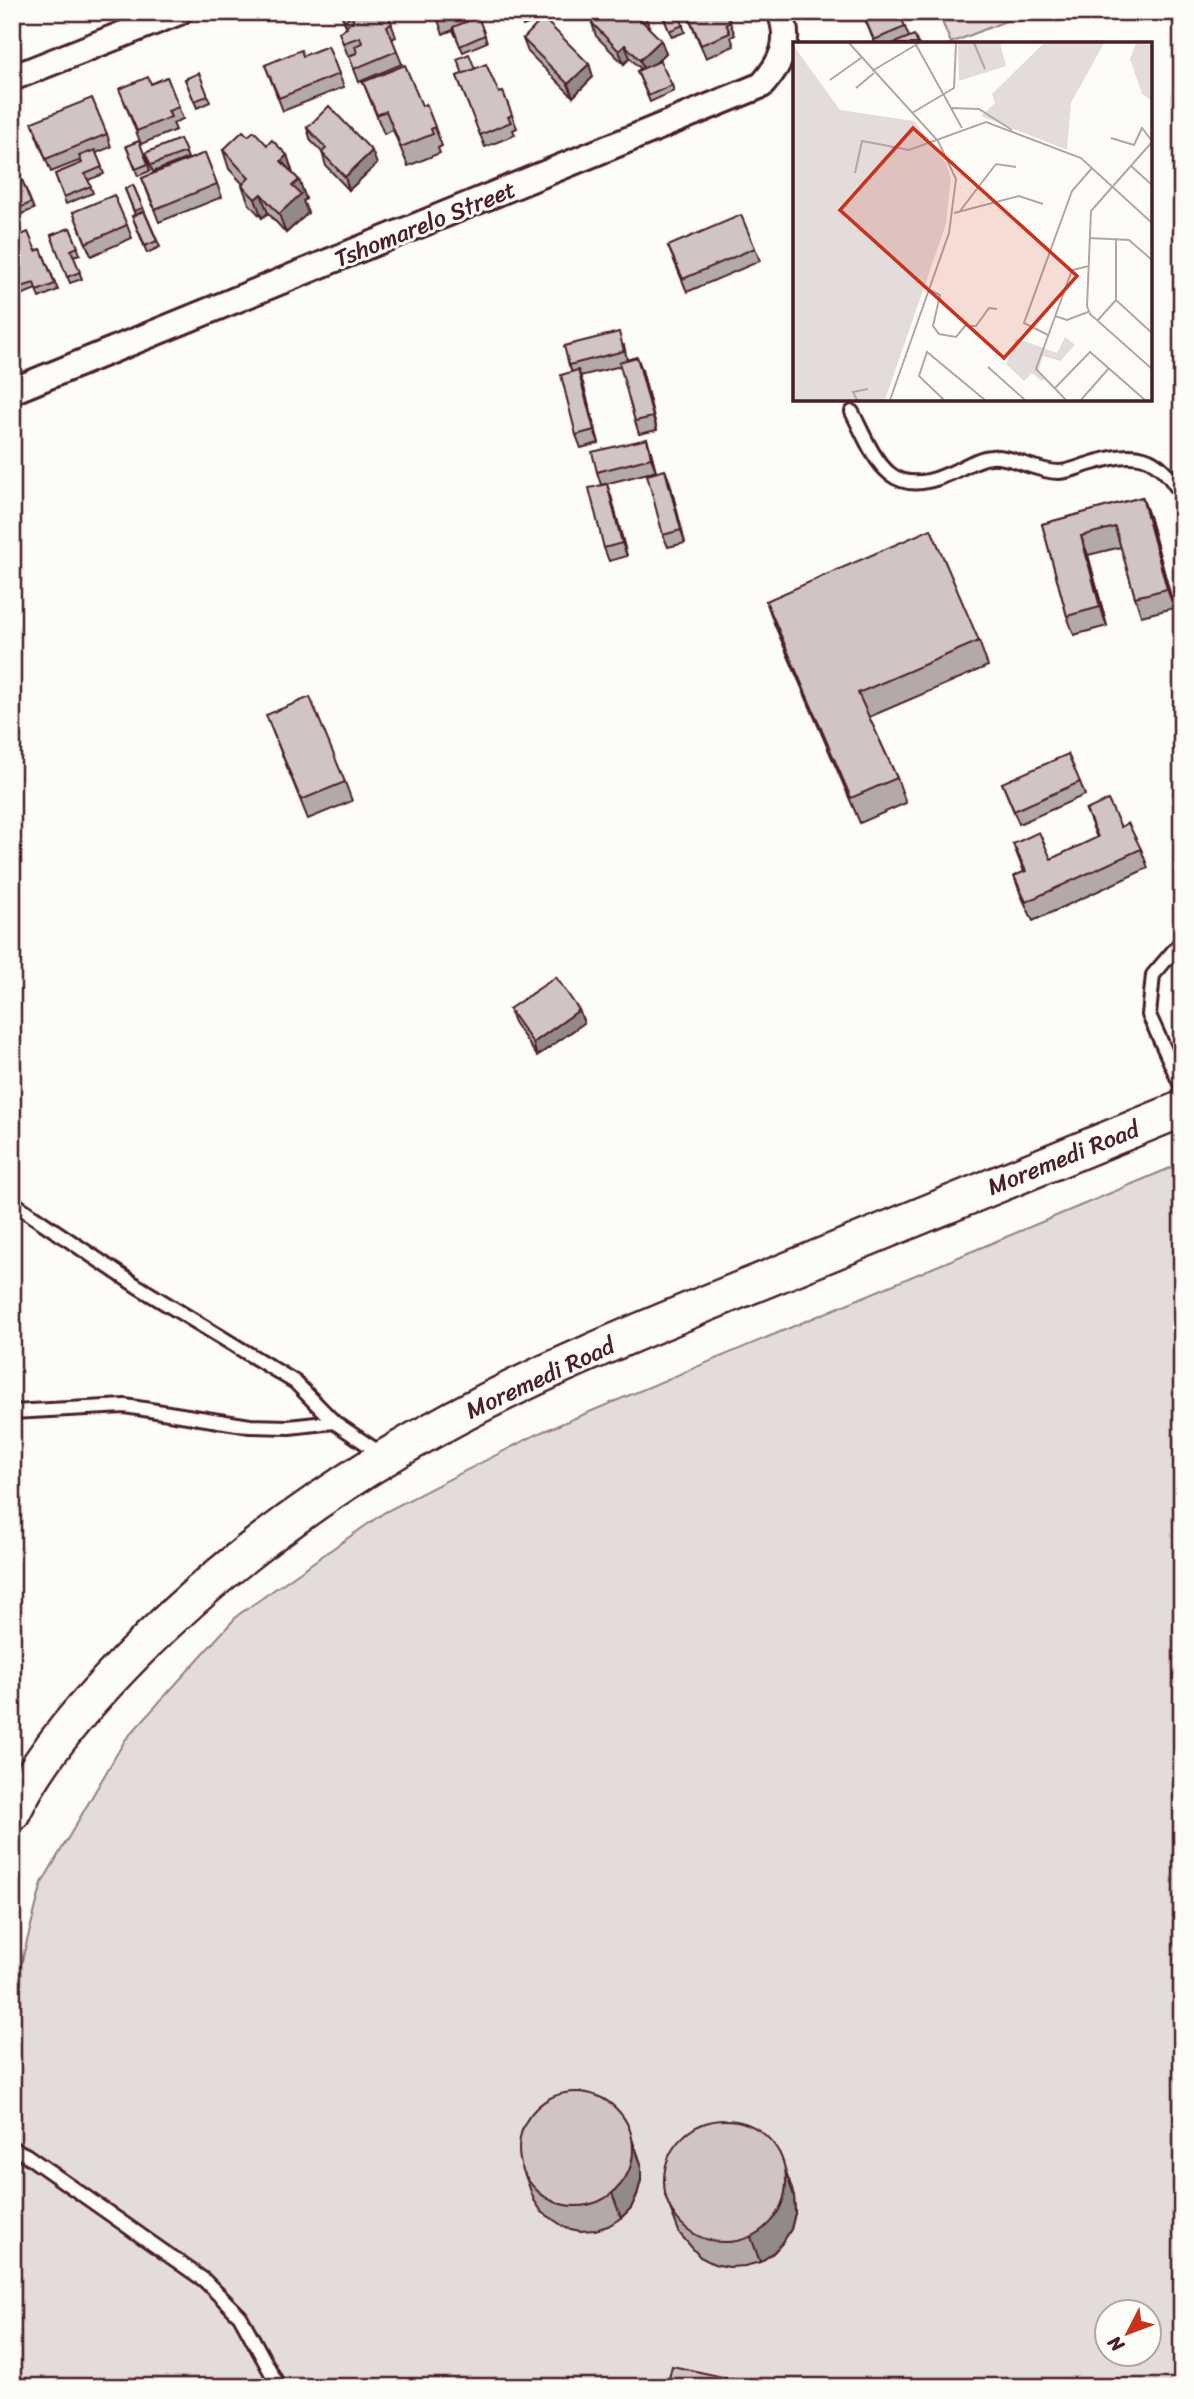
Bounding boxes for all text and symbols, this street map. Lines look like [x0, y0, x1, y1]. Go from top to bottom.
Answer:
inset map [793, 42, 1152, 401]
street label: Tshomarelo Street [328, 168, 522, 280]
street label: Moremedi Road [981, 1108, 1148, 1208]
street label: Moremedi Road [458, 1324, 624, 1431]
north arrow [1092, 2298, 1162, 2368]
text: N [1099, 2327, 1133, 2361]

